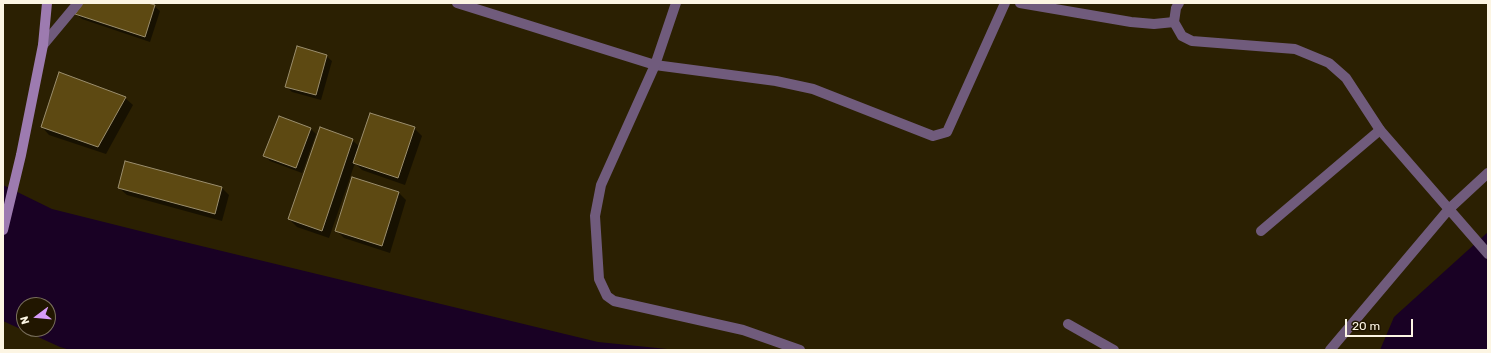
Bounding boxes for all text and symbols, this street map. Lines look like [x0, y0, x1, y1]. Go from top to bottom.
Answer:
north arrow [16, 297, 56, 337]
scale bar [1347, 311, 1415, 337]
text: N [18, 315, 32, 326]
text: 20 m [1352, 319, 1380, 333]

